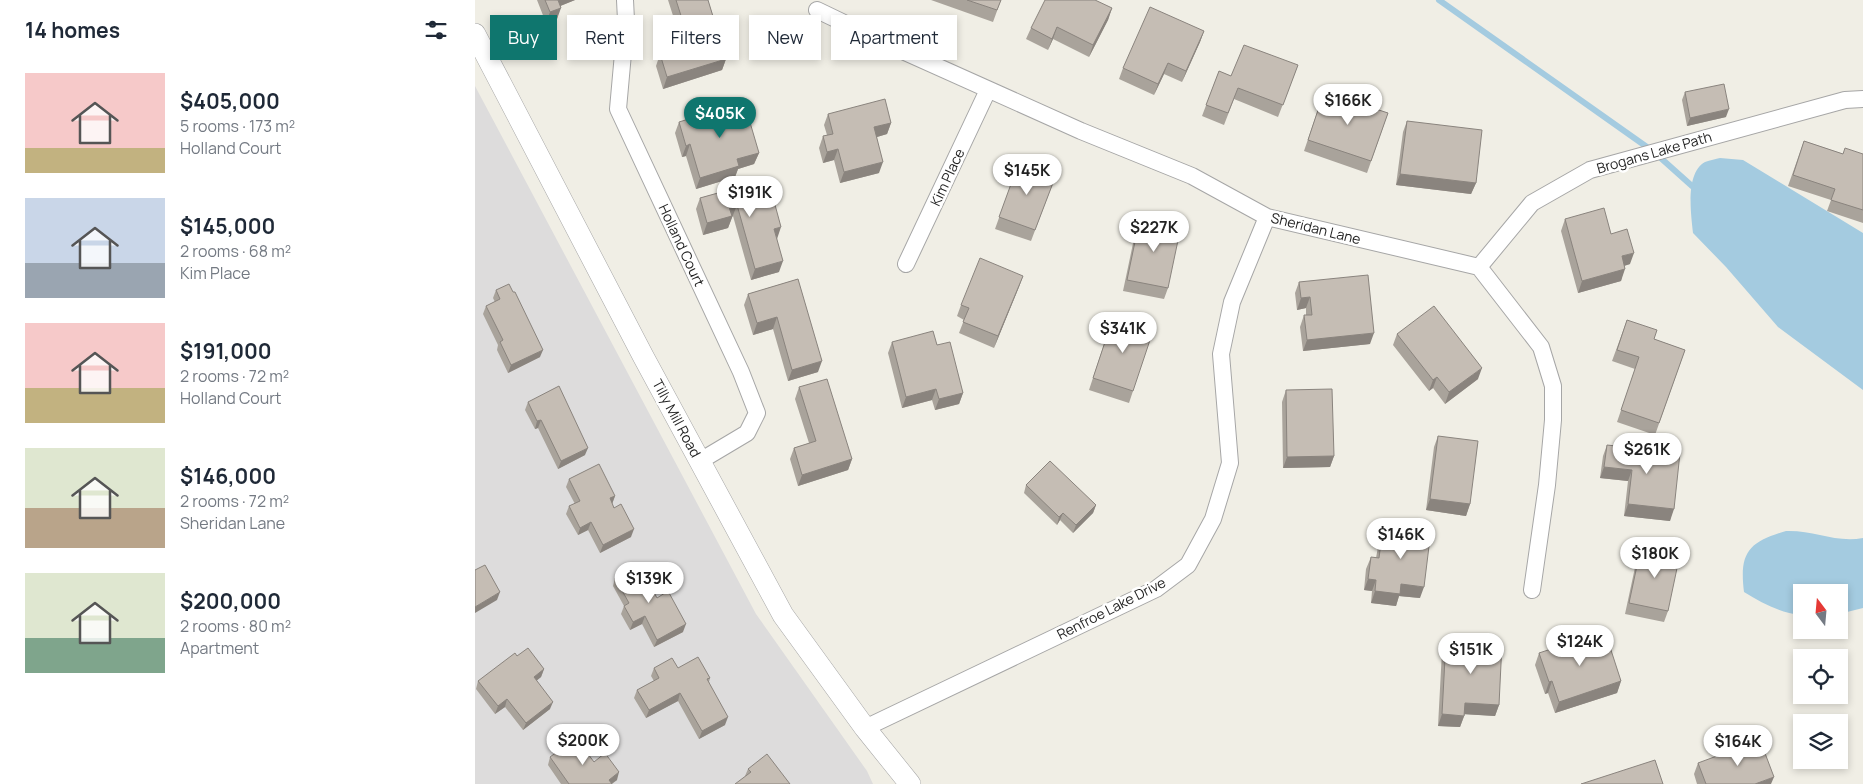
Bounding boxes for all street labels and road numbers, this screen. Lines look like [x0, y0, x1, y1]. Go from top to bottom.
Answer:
street label: Brogans Lake Path [1594, 126, 1714, 178]
street label: Kim Place [925, 145, 969, 209]
street label: Holland Court [655, 201, 710, 290]
street label: Sheridan Lane [1269, 208, 1363, 248]
street label: Tilly Mill Road [648, 376, 706, 460]
street label: Renfroe Lake Drive [1053, 572, 1169, 644]

